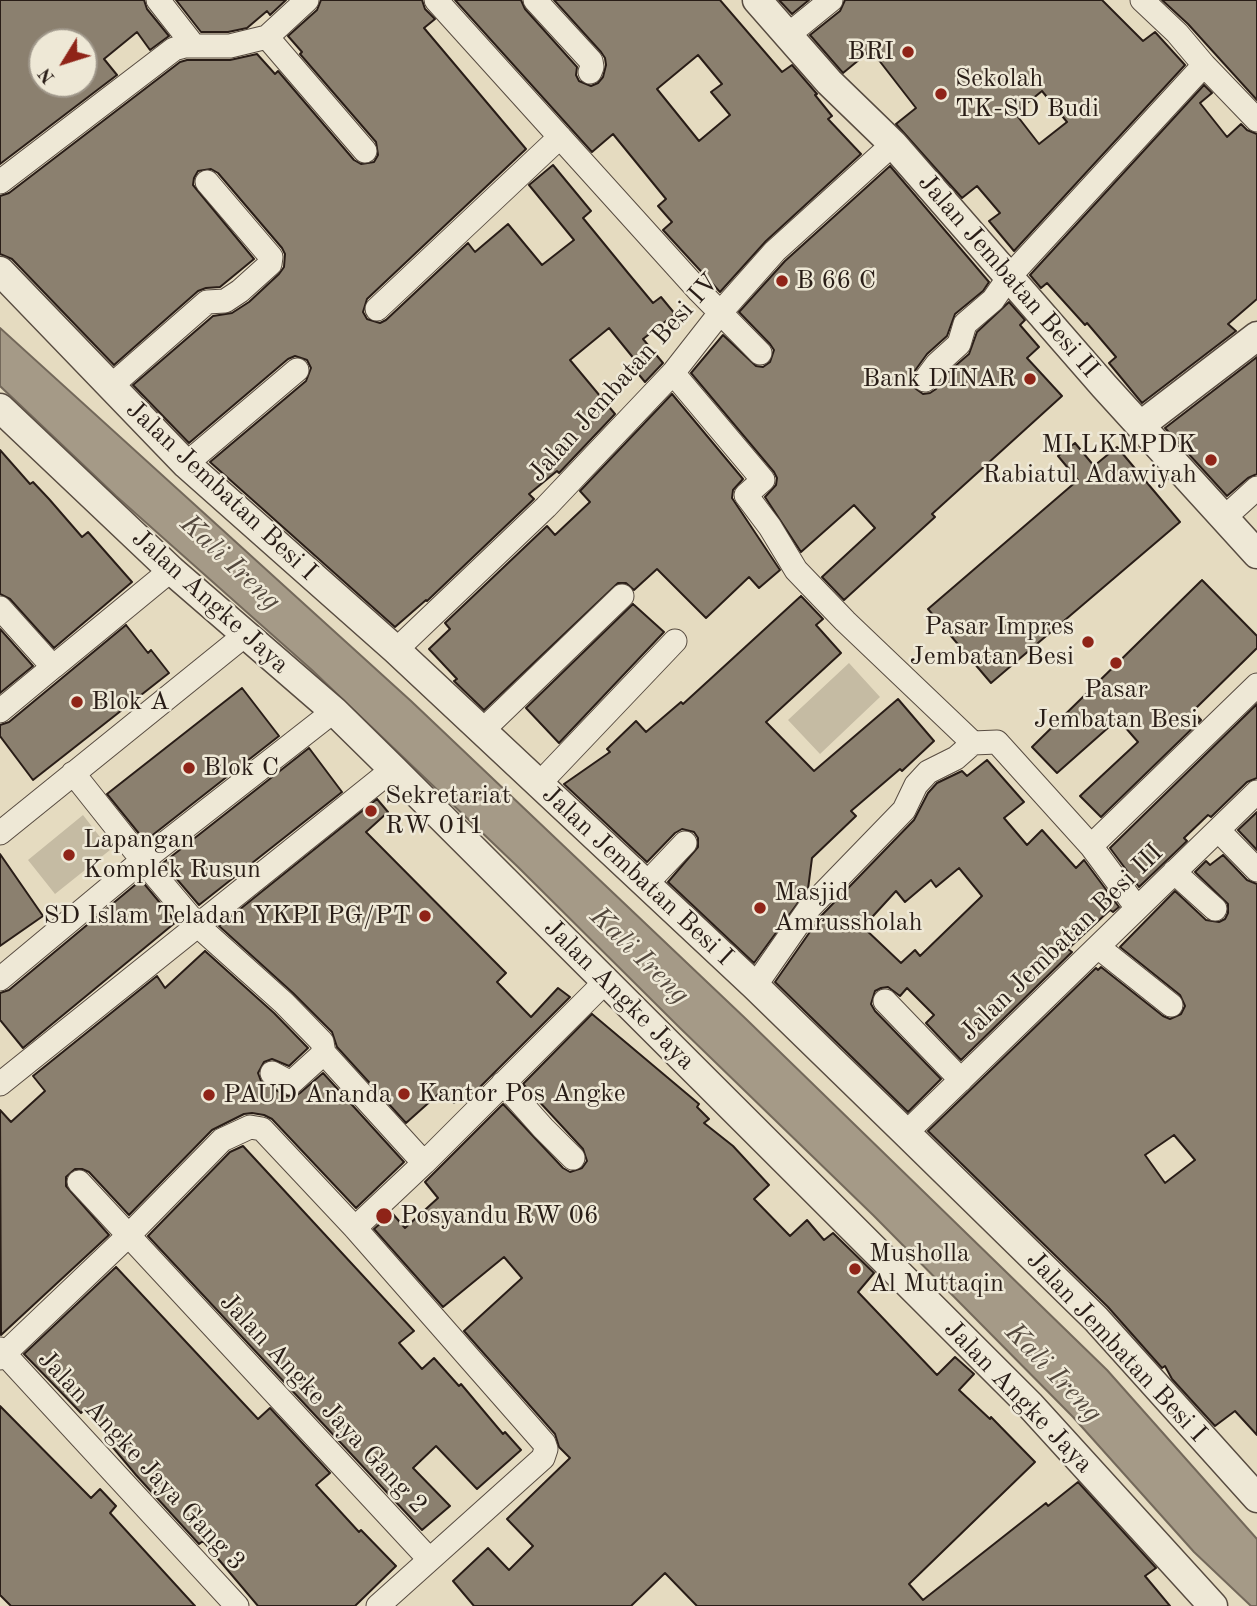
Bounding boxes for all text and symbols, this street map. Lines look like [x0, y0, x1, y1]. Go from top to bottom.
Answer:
north arrow [28, 28, 98, 98]
place label: BRI [847, 36, 894, 68]
marker: BRI [900, 44, 916, 60]
text: N [36, 63, 60, 87]
place label: Sekolah TK-SD Budi [955, 63, 1099, 124]
marker: Sekolah TK-SD Budi [933, 86, 949, 102]
street label: Jalan Jembatan Besi II [911, 168, 1105, 384]
place label: B 66 C [796, 265, 876, 297]
street label: Jalan Jembatan Besi IV [522, 267, 726, 489]
marker: B 66 C [774, 273, 790, 289]
place label: Bank DINAR [862, 363, 1016, 395]
marker: Bank DINAR [1022, 371, 1038, 387]
street label: Jalan Jembatan Besi I [119, 394, 323, 588]
place label: MI LKMPDK Rabiatul Adawiyah [982, 429, 1197, 490]
marker: MI LKMPDK Rabiatul Adawiyah [1203, 452, 1219, 468]
water label: Kali Ireng [173, 508, 287, 618]
street label: Jalan Angke Jaya [125, 523, 295, 681]
place label: Pasar Impres Jembatan Besi [910, 611, 1074, 672]
marker: Pasar Impres Jembatan Besi [1080, 634, 1096, 650]
marker: Pasar Jembatan Besi [1108, 655, 1124, 671]
place label: Pasar Jembatan Besi [1034, 674, 1198, 736]
place label: Blok A [91, 686, 170, 718]
marker: Blok A [69, 694, 85, 710]
place label: Blok C [203, 752, 279, 784]
marker: Blok C [181, 760, 197, 776]
street label: Jalan Jembatan Besi I [535, 779, 739, 973]
place label: Sekretariat RW 011 [385, 780, 511, 842]
marker: Sekretariat RW 011 [363, 803, 379, 819]
place label: Lapangan Komplek Rusun [83, 824, 261, 886]
street label: Jalan Jembatan Besi III [954, 838, 1170, 1048]
marker: Lapangan Komplek Rusun [61, 847, 77, 863]
place label: Masjid Amrussholah [774, 877, 923, 938]
place label: SD Islam Teladan YKPI PG/PT [44, 900, 411, 932]
water label: Kali Ireng [582, 900, 696, 1012]
marker: Masjid Amrussholah [752, 900, 768, 916]
marker: SD Islam Teladan YKPI PG/PT [417, 908, 433, 924]
street label: Jalan Angke Jaya [537, 913, 701, 1077]
place label: Kantor Pos Angke [418, 1078, 626, 1110]
place label: PAUD Ananda [223, 1079, 392, 1111]
marker: Kantor Pos Angke [396, 1086, 412, 1102]
marker: PAUD Ananda [201, 1087, 217, 1103]
place label: Posyandu RW 06 [400, 1200, 599, 1232]
marker: Posyandu RW 06 [374, 1206, 394, 1226]
place label: Musholla Al Muttaqin [869, 1238, 1004, 1300]
street label: Jalan Jembatan Besi I [1019, 1245, 1213, 1449]
marker: Musholla Al Muttaqin [847, 1261, 863, 1277]
street label: Jalan Angke Jaya Gang 2 [213, 1287, 433, 1521]
street label: Jalan Angke Jaya [937, 1314, 1099, 1480]
water label: Kali Ireng [997, 1316, 1109, 1430]
street label: Jalan Angke Jaya Gang 3 [31, 1344, 251, 1578]

